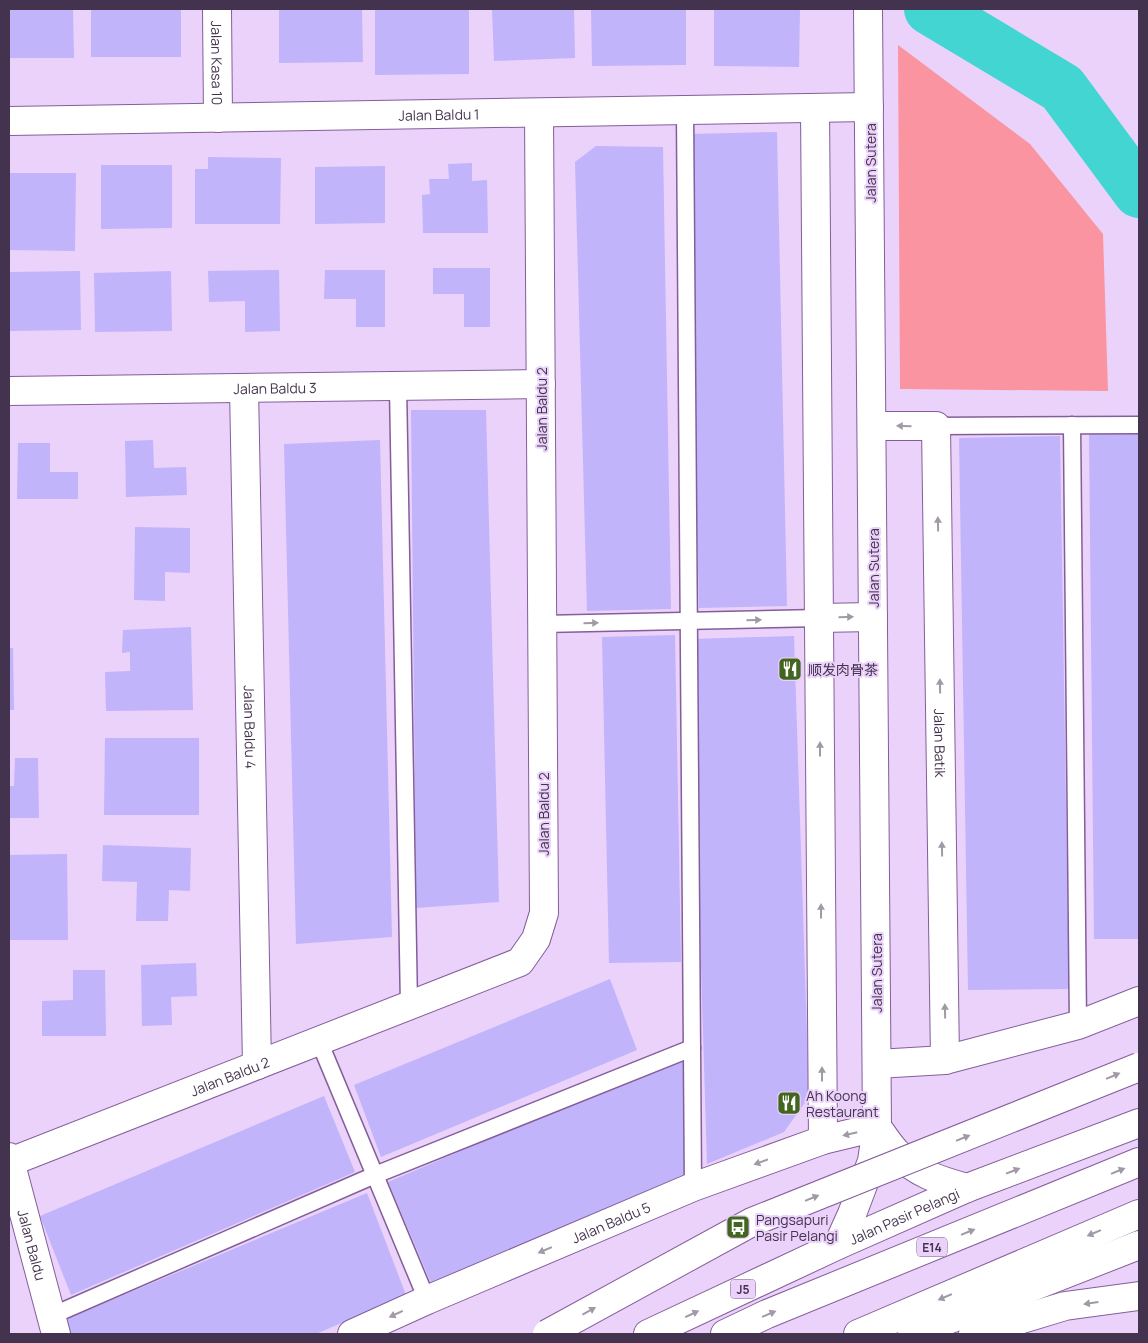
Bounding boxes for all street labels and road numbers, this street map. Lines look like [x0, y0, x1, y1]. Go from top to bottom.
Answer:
street label: Jalan Kasa 10 [208, 21, 227, 105]
street label: Jalan Baldu 1 [398, 104, 480, 124]
street label: Jalan Sutera [861, 123, 880, 203]
street label: Jalan Baldu 2 [532, 367, 551, 451]
street label: Jalan Baldu 3 [233, 377, 317, 398]
street label: Jalan Sutera [864, 528, 883, 608]
street label: Jalan Baldu 4 [240, 685, 261, 769]
street label: Jalan Batik [931, 708, 951, 778]
street label: Jalan Baldu 2 [534, 772, 553, 856]
street label: Jalan Sutera [867, 933, 886, 1013]
street label: Jalan Baldu 2 [187, 1052, 272, 1100]
street label: Jalan Pasir Pelangi [846, 1183, 962, 1248]
street label: Jalan Baldu 5 [569, 1197, 653, 1247]
street label: Jalan Baldu [14, 1207, 51, 1283]
road number: E14 [917, 1238, 947, 1256]
road number: J5 [730, 1280, 756, 1298]

